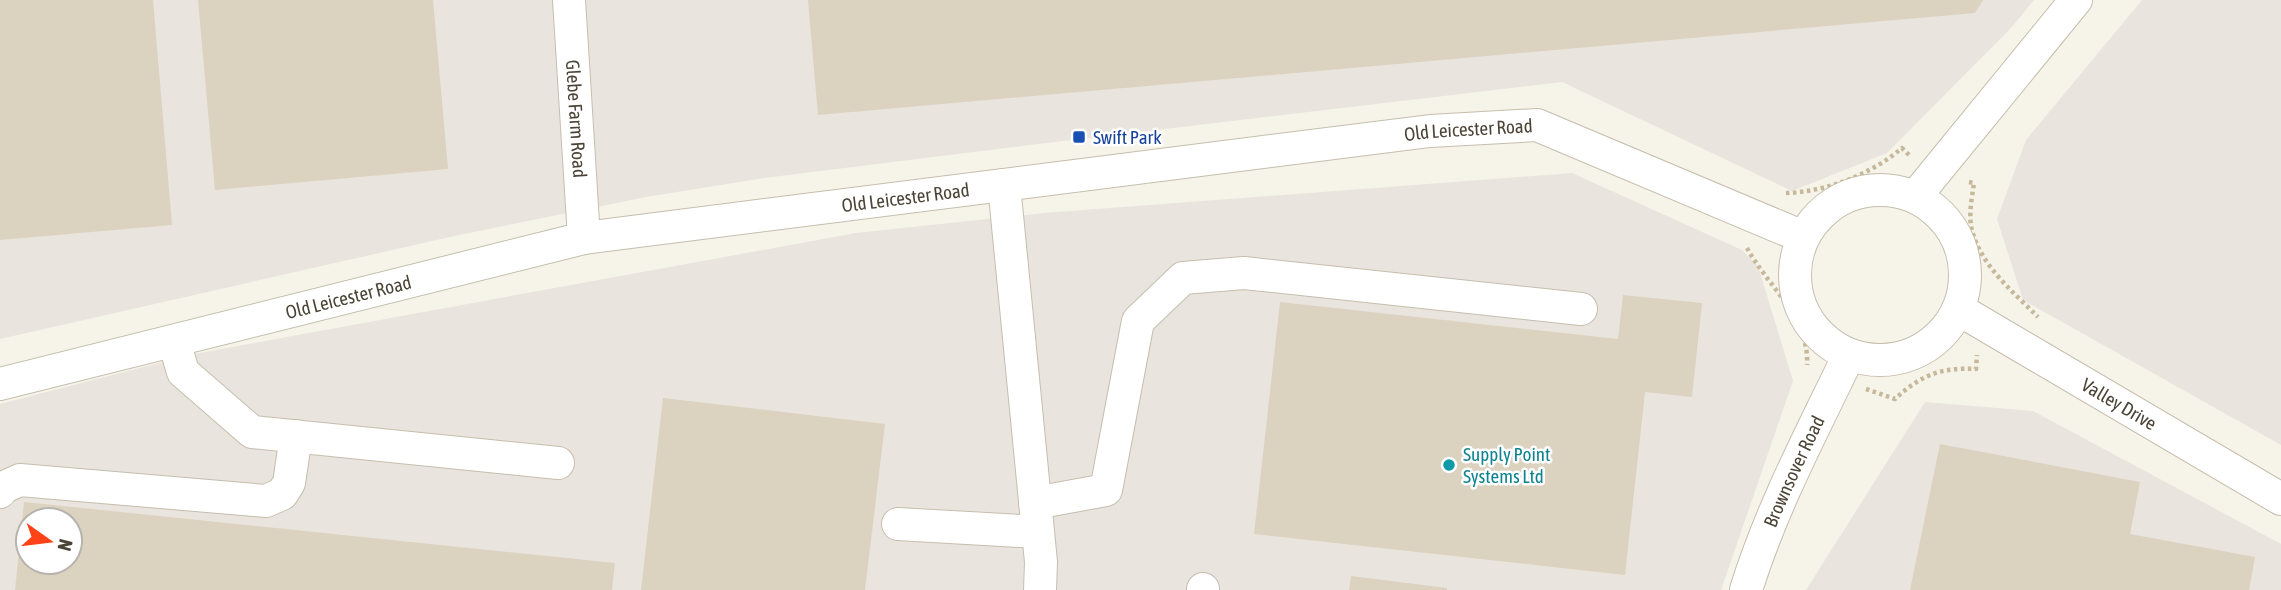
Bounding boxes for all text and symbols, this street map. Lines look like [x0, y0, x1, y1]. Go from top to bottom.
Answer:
street label: Glebe Farm Road [562, 59, 591, 178]
street label: Old Leicester Road [1403, 114, 1533, 145]
place label: Swift Park [1093, 126, 1162, 148]
marker: Swift Park [1071, 129, 1087, 145]
street label: Old Leicester Road [840, 178, 971, 216]
street label: Old Leicester Road [283, 271, 413, 323]
street label: Valley Drive [2078, 373, 2161, 434]
street label: Brownsover Road [1759, 412, 1829, 530]
place label: Supply Point Systems Ltd [1463, 443, 1551, 487]
marker: Supply Point Systems Ltd [1441, 457, 1457, 473]
north arrow [14, 506, 84, 576]
text: N [53, 537, 78, 553]

